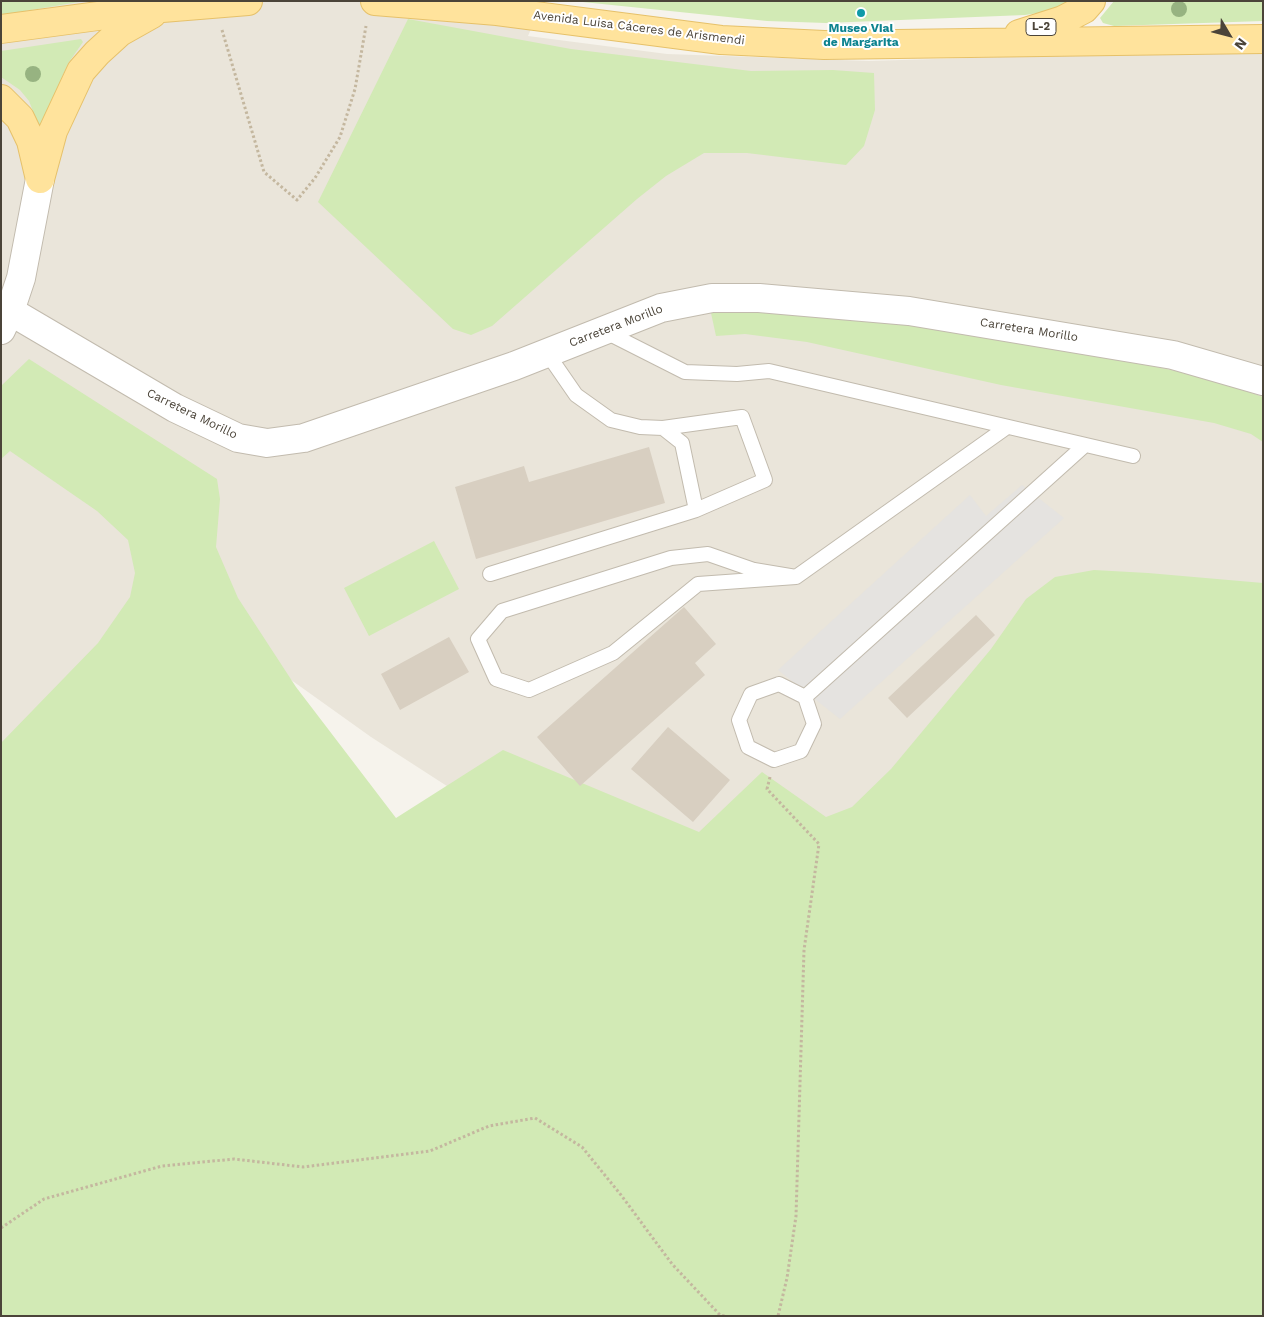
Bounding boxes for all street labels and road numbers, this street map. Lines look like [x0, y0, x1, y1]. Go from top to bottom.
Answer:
street label: Avenida Luisa Cáceres de Arismendi [533, 8, 745, 48]
road number: L-2 [1026, 18, 1056, 36]
street label: Carretera Morillo [567, 302, 665, 350]
street label: Carretera Morillo [979, 315, 1079, 345]
street label: Carretera Morillo [144, 386, 240, 442]

